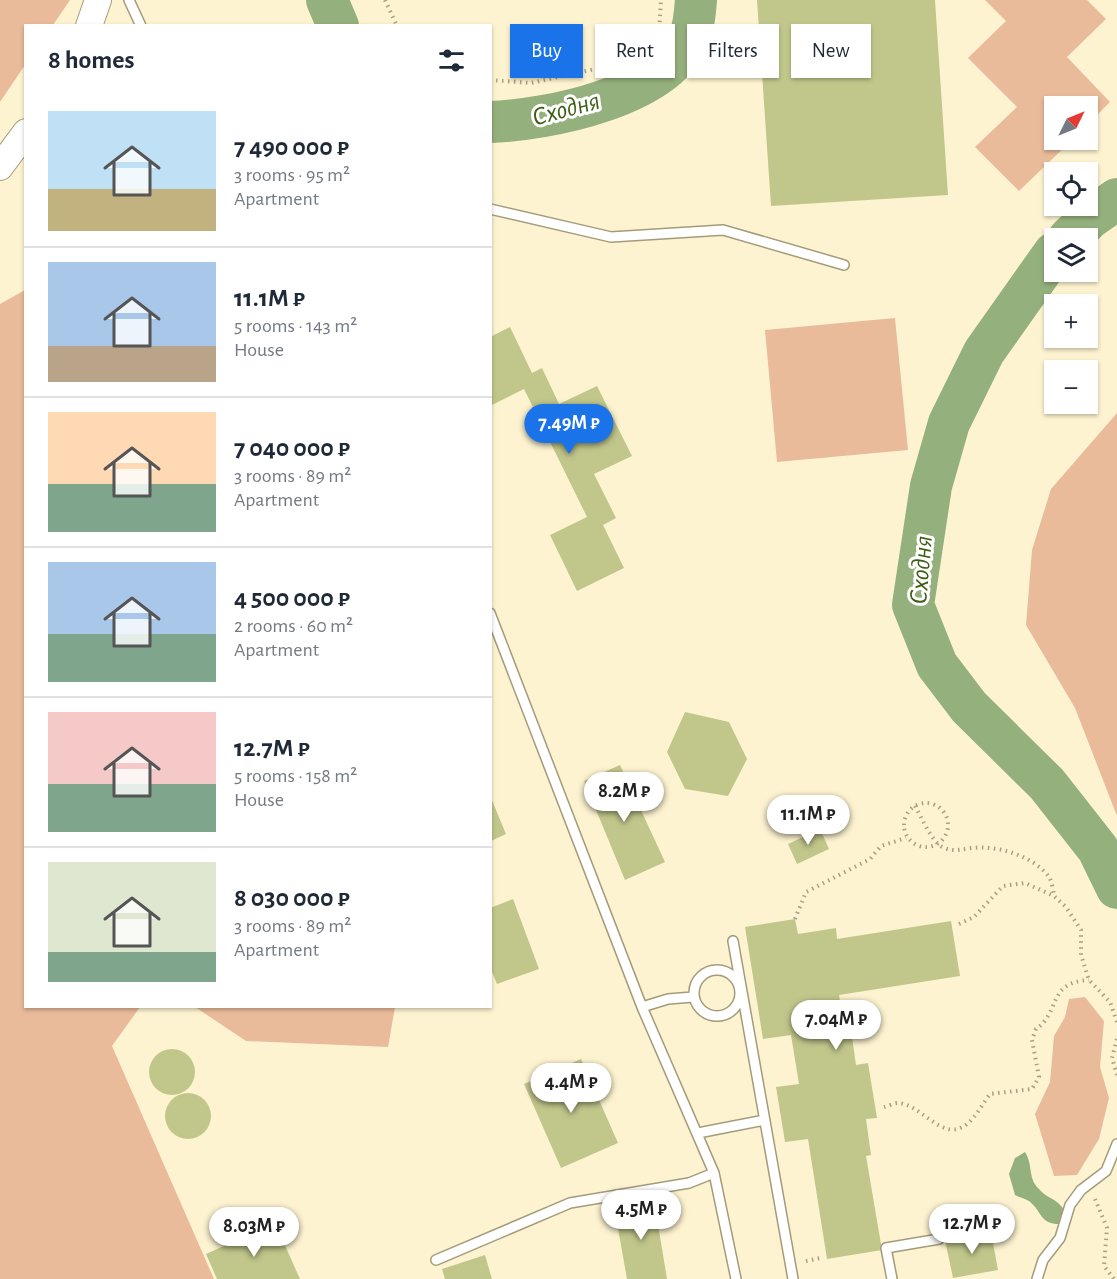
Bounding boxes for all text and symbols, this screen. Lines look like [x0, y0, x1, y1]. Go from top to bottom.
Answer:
chip: Buy [510, 24, 583, 78]
chip: Rent [595, 24, 675, 78]
chip: Filters [687, 24, 779, 78]
chip: New [791, 24, 871, 78]
icon: filters [435, 44, 468, 77]
text: 8 homes [48, 47, 135, 73]
water label: Сходня [529, 88, 603, 130]
north arrow [1044, 96, 1098, 150]
map controls [1044, 96, 1098, 414]
text: 7 490 000 ₽ [234, 134, 349, 160]
icon: home [96, 135, 168, 207]
button: locate [1044, 162, 1098, 216]
text: 3 rooms · 95 m² [234, 165, 350, 185]
text: Apartment [234, 189, 319, 209]
button: layers [1044, 228, 1098, 282]
text: 11.1M ₽ [234, 285, 305, 311]
icon: home [96, 286, 168, 358]
button: + [1044, 294, 1098, 348]
text: 5 rooms · 143 m² [234, 316, 357, 336]
text: House [234, 340, 284, 360]
button: − [1044, 360, 1098, 414]
pin: 7.49M ₽ [514, 404, 624, 455]
text: 7.49M ₽ [538, 413, 600, 433]
text: 7 040 000 ₽ [234, 435, 350, 461]
icon: home [96, 436, 168, 508]
text: 3 rooms · 89 m² [234, 466, 351, 486]
text: Apartment [234, 490, 319, 510]
water label: Сходня [905, 535, 937, 605]
text: 4 500 000 ₽ [234, 585, 350, 611]
icon: home [96, 586, 168, 658]
text: 2 rooms · 60 m² [234, 616, 353, 636]
text: Apartment [234, 640, 319, 660]
text: 12.7M ₽ [234, 735, 310, 761]
icon: home [96, 736, 168, 808]
text: 5 rooms · 158 m² [234, 766, 357, 786]
pin: 8.2M ₽ [575, 772, 673, 823]
text: 8.2M ₽ [598, 781, 650, 801]
text: House [234, 790, 284, 810]
pin: 11.1M ₽ [753, 795, 863, 846]
text: 11.1M ₽ [781, 804, 835, 824]
text: 8 030 000 ₽ [234, 885, 350, 911]
icon: home [96, 886, 168, 958]
text: 3 rooms · 89 m² [234, 916, 351, 936]
text: Apartment [234, 940, 319, 960]
pin: 7.04M ₽ [781, 1000, 891, 1051]
text: 7.04M ₽ [805, 1009, 867, 1029]
pin: 4.4M ₽ [522, 1063, 620, 1114]
text: 4.4M ₽ [544, 1072, 598, 1092]
pin: 4.5M ₽ [592, 1190, 690, 1241]
text: 4.5M ₽ [615, 1199, 667, 1219]
pin: 12.7M ₽ [917, 1204, 1027, 1255]
pin: 8.03M ₽ [199, 1207, 309, 1258]
text: 12.7M ₽ [943, 1213, 1001, 1233]
text: 8.03M ₽ [223, 1216, 285, 1236]

